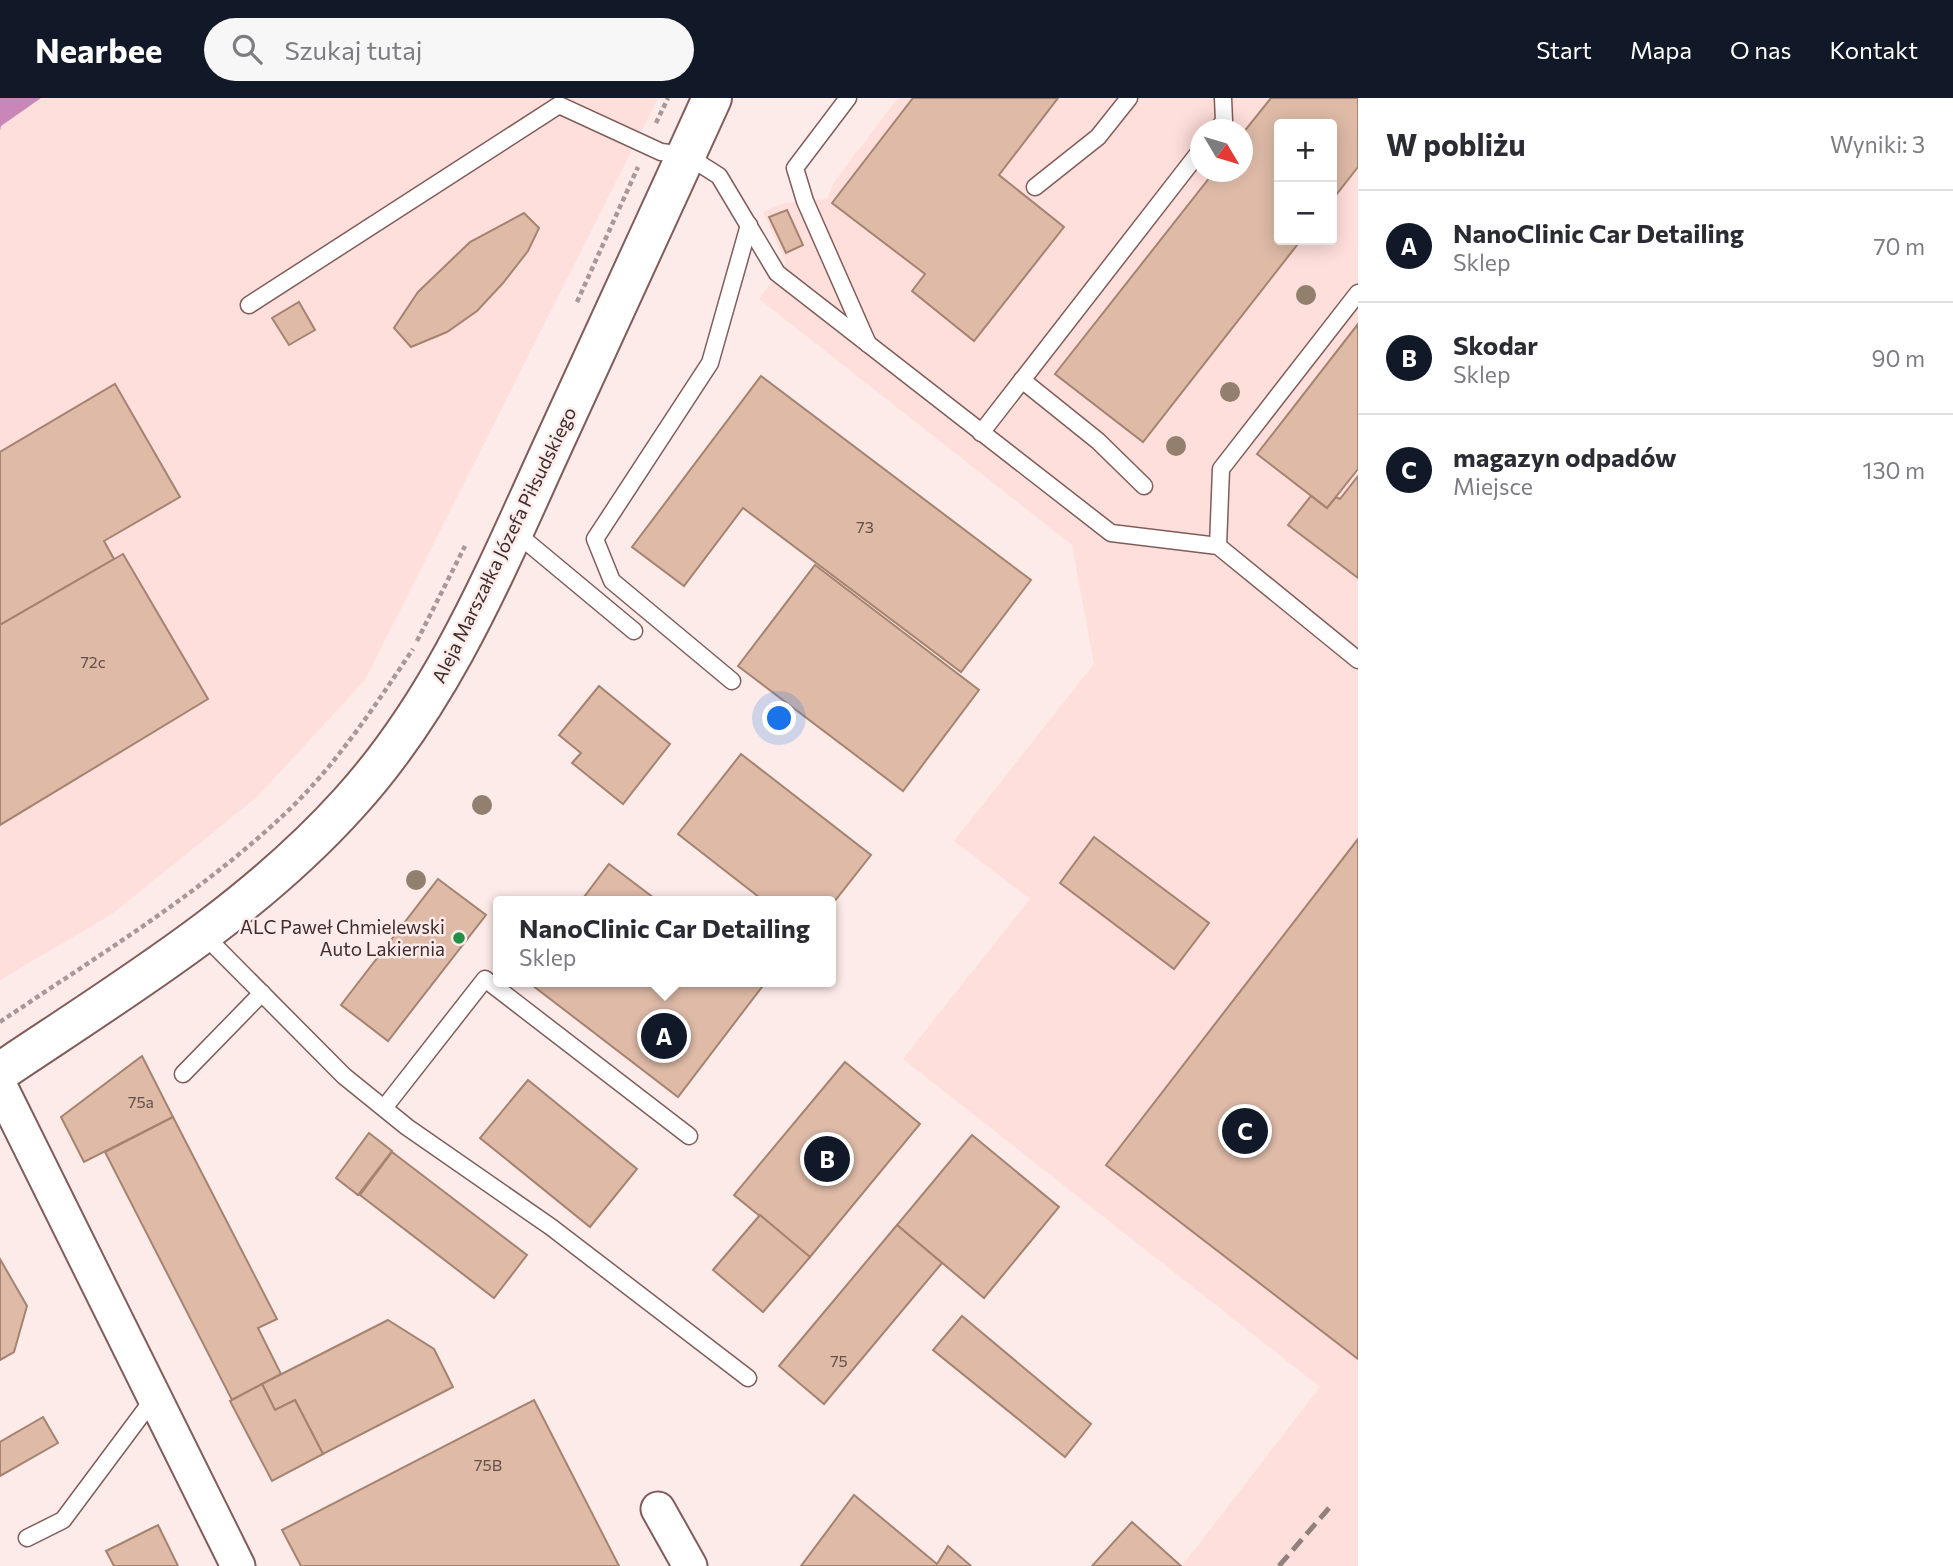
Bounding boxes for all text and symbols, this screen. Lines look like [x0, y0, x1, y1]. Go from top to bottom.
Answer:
search box [204, 18, 694, 81]
text: Nearbee [35, 29, 162, 70]
icon: search [228, 30, 266, 68]
text: Szukaj tutaj [284, 34, 422, 65]
text: Start [1536, 35, 1592, 64]
text: Mapa [1630, 35, 1692, 64]
text: O nas [1730, 35, 1791, 64]
text: Kontakt [1829, 35, 1918, 64]
north arrow [1190, 119, 1253, 182]
map controls [1274, 119, 1337, 245]
button: + [1274, 119, 1337, 182]
text: W pobliżu [1386, 125, 1526, 162]
text: Wyniki: 3 [1830, 130, 1925, 158]
button: − [1274, 182, 1337, 245]
text: NanoClinic Car Detailing [1453, 217, 1744, 248]
text: A [1401, 232, 1417, 260]
text: 70 m [1873, 232, 1925, 260]
text: Sklep [1453, 248, 1511, 276]
text: Skodar [1453, 329, 1538, 360]
text: B [1401, 344, 1417, 372]
text: 90 m [1872, 344, 1925, 372]
text: Sklep [1453, 360, 1511, 388]
street label: Aleja Marszałka Józefa Piłsudskiego [427, 403, 581, 687]
text: magazyn odpadów [1453, 441, 1677, 472]
text: C [1401, 456, 1417, 484]
text: 130 m [1863, 456, 1925, 484]
text: Miejsce [1453, 472, 1533, 500]
house number: 73 [856, 517, 874, 536]
house number: 72c [80, 652, 106, 671]
your location [762, 701, 796, 735]
popup [493, 896, 836, 987]
text: NanoClinic Car Detailing [519, 912, 810, 943]
place label: ALC Paweł Chmielewski Auto Lakiernia [240, 915, 445, 960]
marker: ALC Paweł Chmielewski Auto Lakiernia [451, 930, 467, 946]
text: Sklep [519, 943, 576, 971]
pin: A [641, 1010, 687, 1062]
house number: 75a [128, 1092, 154, 1111]
pin: C [1222, 1105, 1268, 1157]
pin: B [804, 1133, 850, 1185]
house number: 75 [830, 1351, 848, 1370]
house number: 75B [474, 1455, 502, 1474]

